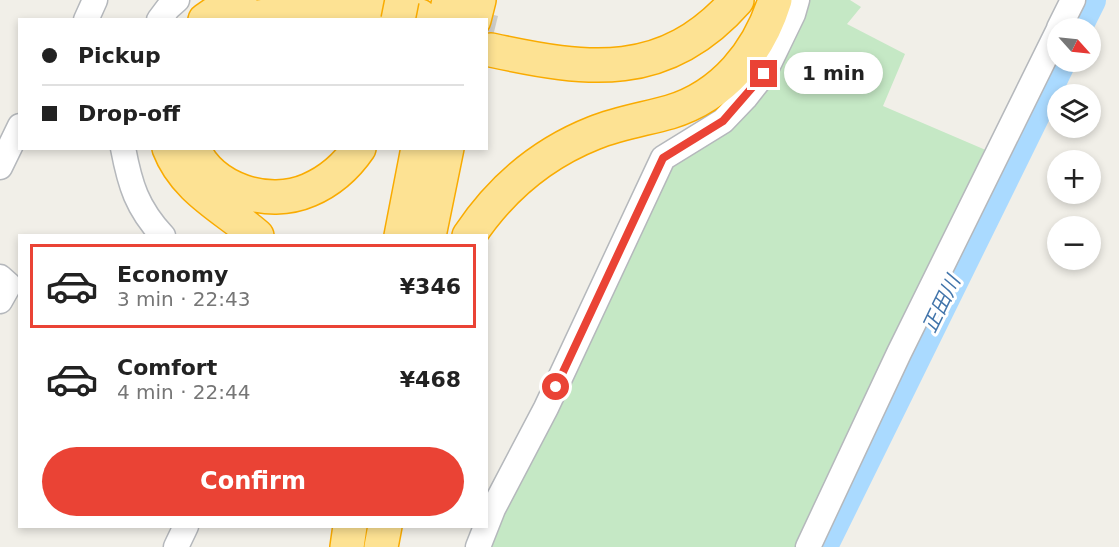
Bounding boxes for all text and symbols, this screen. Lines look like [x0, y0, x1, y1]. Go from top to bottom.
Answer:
north arrow [1047, 18, 1101, 72]
map controls [1047, 18, 1101, 270]
text: Pickup [78, 43, 161, 68]
callout: 1 min [785, 53, 884, 95]
route end [750, 60, 777, 87]
text: 1 min [802, 61, 865, 85]
button: layers [1047, 84, 1101, 138]
text: Drop-off [78, 101, 180, 126]
button: + [1047, 150, 1101, 204]
button: − [1047, 216, 1101, 270]
icon: car [45, 259, 99, 313]
text: Economy [117, 262, 228, 287]
water label: 正田川 [917, 270, 966, 336]
text: ¥346 [400, 274, 461, 299]
text: 3 min · 22:43 [117, 287, 251, 311]
icon: car [45, 352, 99, 406]
text: Comfort [117, 355, 217, 380]
text: ¥468 [400, 367, 461, 392]
route start [542, 373, 569, 400]
text: 4 min · 22:44 [117, 380, 251, 404]
button: Confirm [42, 447, 464, 516]

